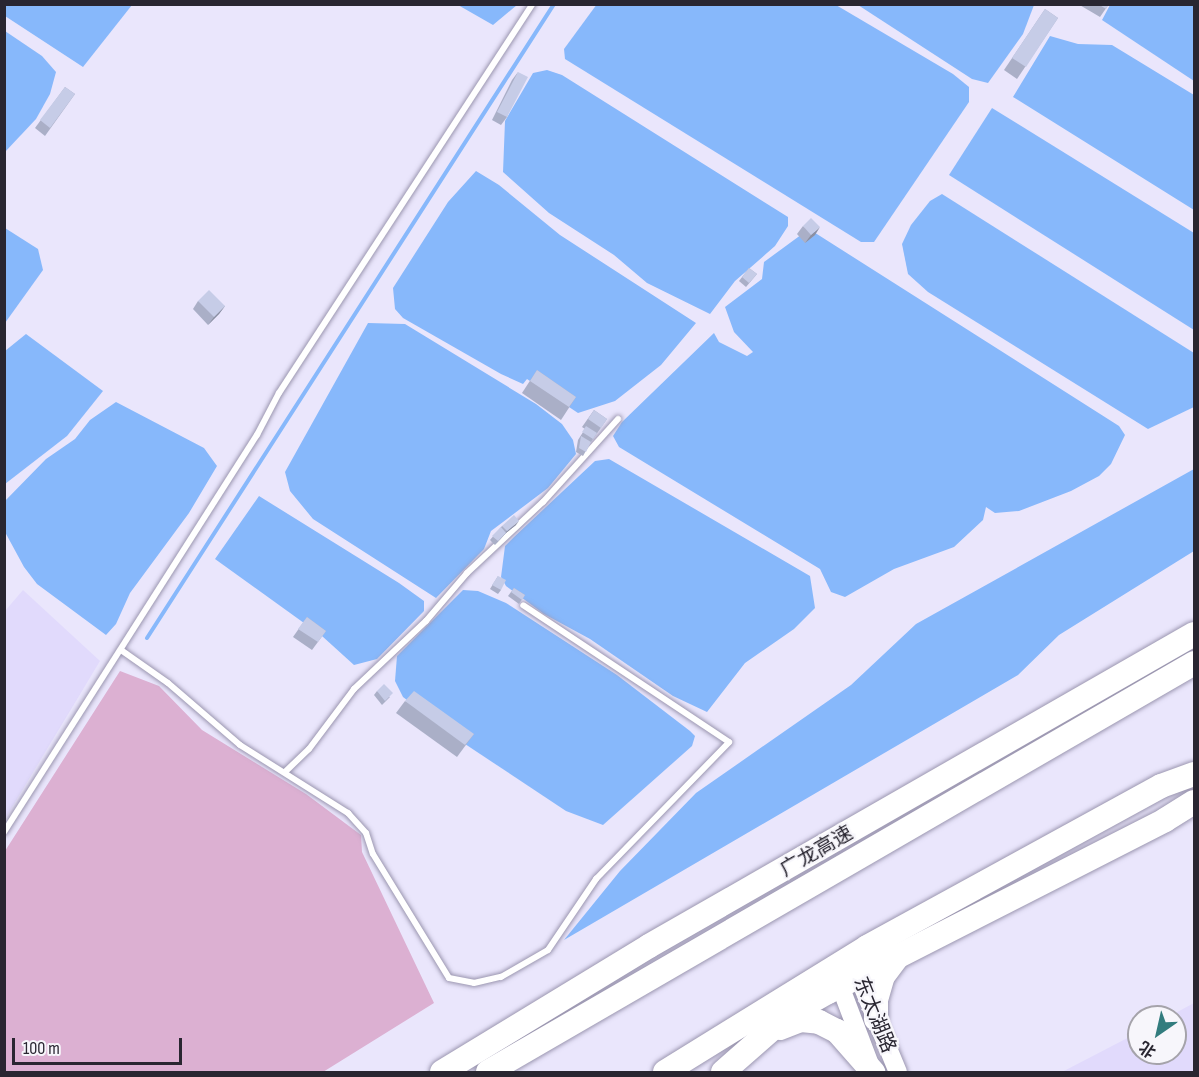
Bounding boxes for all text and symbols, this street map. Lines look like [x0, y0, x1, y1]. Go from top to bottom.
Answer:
street label: 广龙高速 [776, 822, 858, 882]
street label: 东太湖路 [848, 973, 900, 1057]
north arrow [1127, 1005, 1187, 1065]
scale bar [15, 1026, 184, 1064]
text: 北 [1136, 1036, 1160, 1061]
text: 100 m [23, 1038, 60, 1059]

